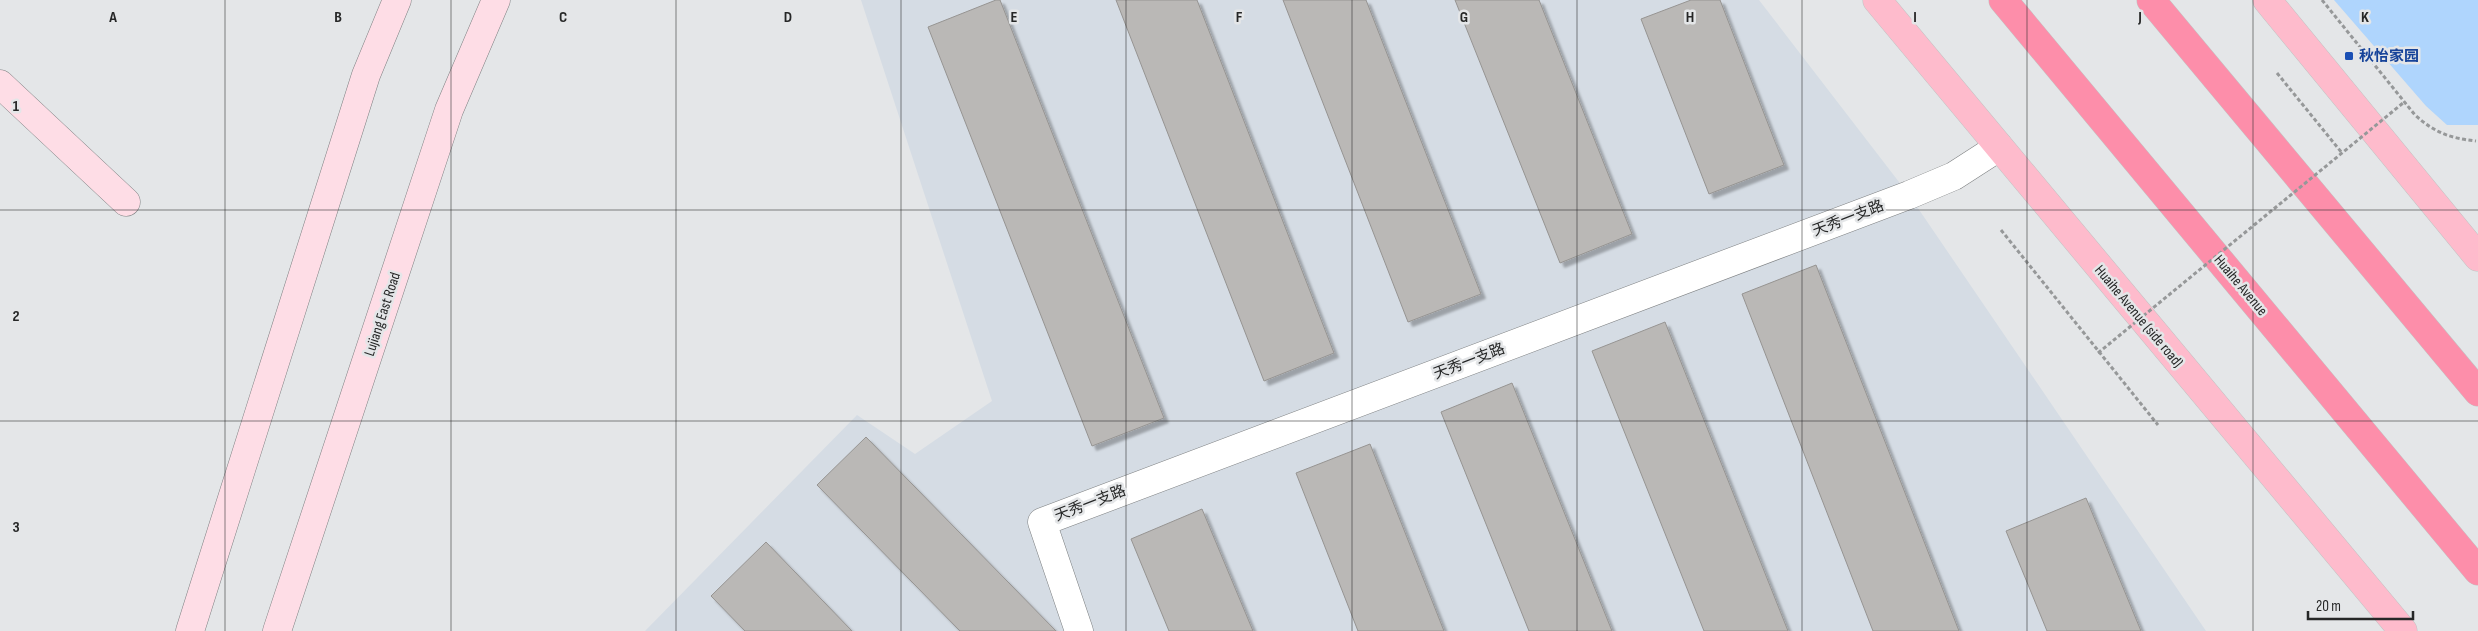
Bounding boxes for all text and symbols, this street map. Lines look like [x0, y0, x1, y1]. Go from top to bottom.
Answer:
text: A [108, 8, 117, 27]
text: B [334, 8, 342, 27]
text: C [559, 8, 567, 27]
text: D [784, 8, 792, 27]
text: E [1011, 8, 1018, 27]
text: F [1236, 8, 1243, 27]
text: G [1460, 8, 1468, 27]
text: H [1686, 8, 1694, 27]
text: I [1913, 8, 1917, 27]
text: J [2137, 8, 2142, 27]
text: K [2361, 8, 2369, 27]
place label: 秋怡家园 [2359, 47, 2419, 66]
marker: 秋怡家园 [2343, 50, 2355, 62]
text: 1 [13, 97, 20, 116]
street label: 天秀一支路 [1810, 196, 1887, 241]
street label: Huaihe Avenue [2210, 251, 2272, 320]
street label: Huaihe Avenue (side road) [2090, 261, 2187, 371]
street label: Lujiang East Road [360, 270, 405, 358]
text: 2 [12, 307, 20, 326]
street label: 天秀一支路 [1431, 339, 1508, 384]
street label: 天秀一支路 [1052, 481, 1129, 526]
text: 3 [12, 518, 20, 537]
scale bar [2308, 588, 2413, 620]
text: 20 m [2316, 597, 2341, 616]

